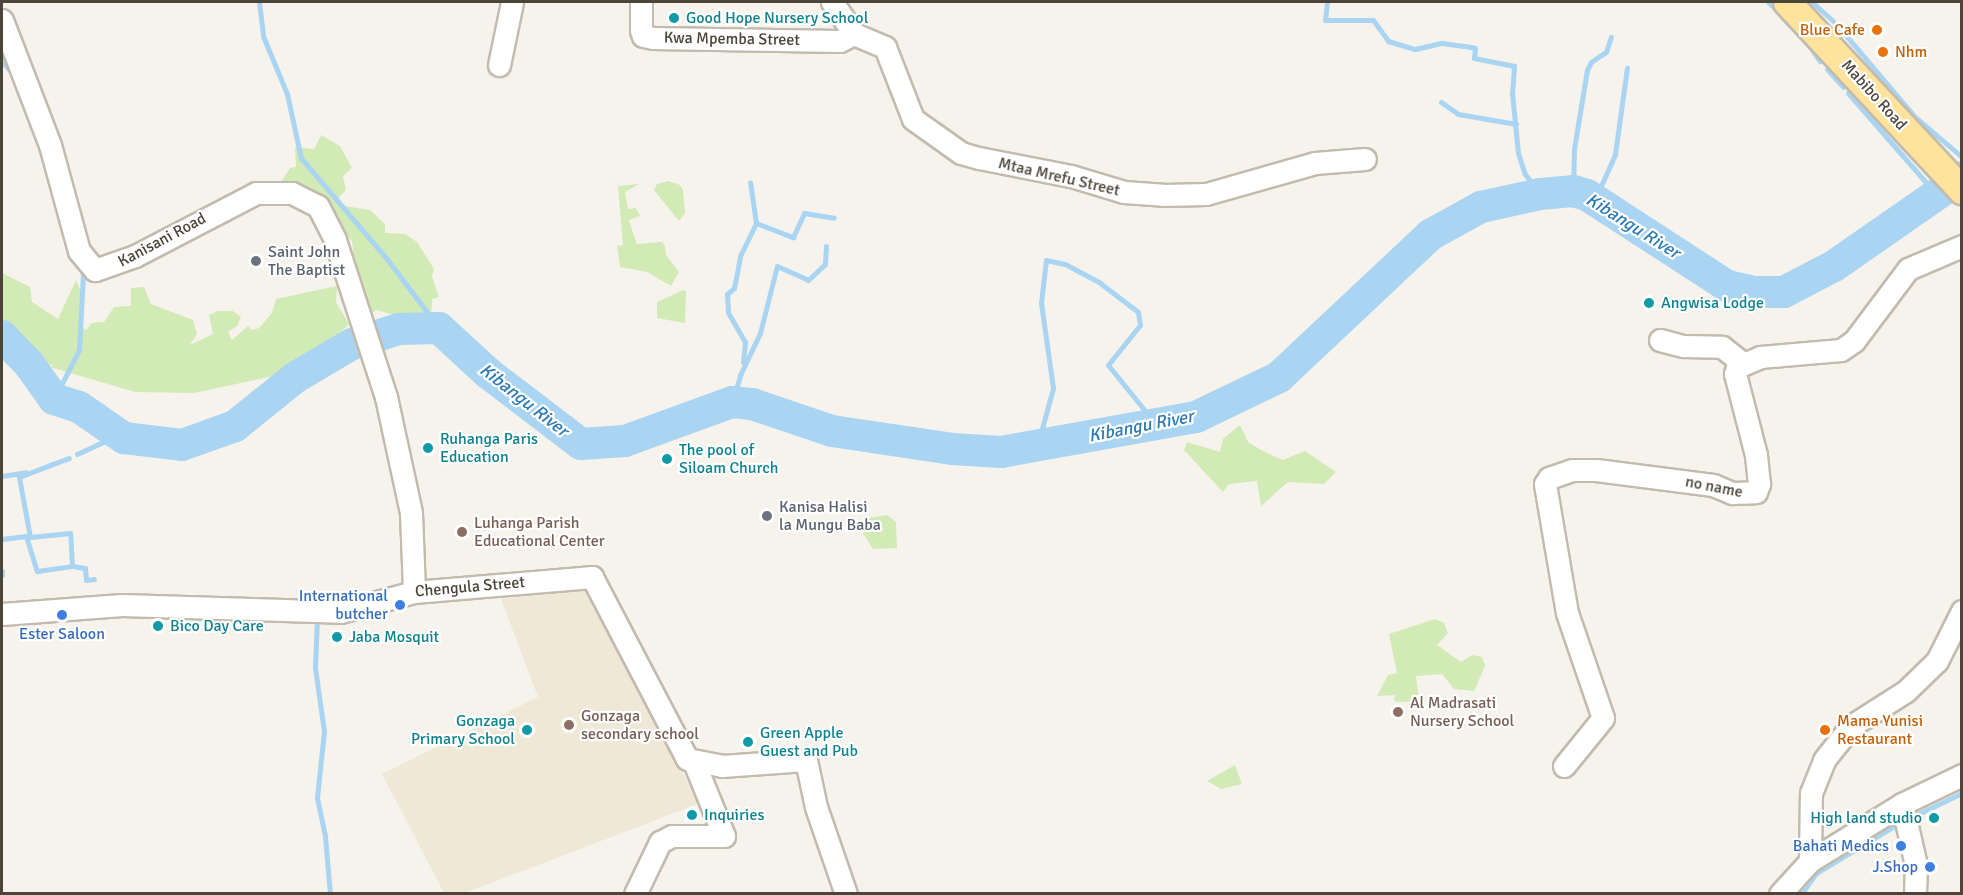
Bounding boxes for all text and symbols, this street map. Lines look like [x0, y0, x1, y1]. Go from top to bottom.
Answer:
place label: Good Hope Nursery School [686, 8, 868, 28]
marker: Good Hope Nursery School [667, 11, 681, 25]
place label: Blue Cafe [1800, 20, 1865, 40]
marker: Blue Cafe [1870, 23, 1884, 37]
street label: Kwa Mpemba Street [664, 28, 800, 50]
place label: Nhm [1895, 42, 1927, 62]
marker: Nhm [1876, 45, 1890, 59]
street label: Mabibo Road [1837, 56, 1911, 134]
street label: Mtaa Mrefu Street [996, 154, 1122, 200]
water label: Kibangu River [1582, 189, 1684, 263]
street label: Kanisani Road [115, 209, 209, 271]
place label: Saint John The Baptist [268, 242, 345, 280]
marker: Saint John The Baptist [249, 254, 263, 268]
place label: Angwisa Lodge [1661, 293, 1764, 313]
marker: Angwisa Lodge [1642, 296, 1656, 310]
water label: Kibangu River [475, 359, 573, 441]
water label: Kibangu River [1087, 405, 1195, 447]
place label: Ruhanga Paris Education [440, 429, 538, 467]
place label: The pool of Siloam Church [679, 440, 778, 478]
marker: Ruhanga Paris Education [421, 441, 435, 455]
marker: The pool of Siloam Church [660, 452, 674, 466]
street label: no name [1684, 472, 1744, 502]
place label: Kanisa Halisi la Mungu Baba [779, 497, 881, 535]
marker: Kanisa Halisi la Mungu Baba [760, 509, 774, 523]
place label: Luhanga Parish Educational Center [474, 513, 605, 551]
marker: Luhanga Parish Educational Center [455, 525, 469, 539]
street label: Chengula Street [414, 573, 526, 601]
place label: International butcher [299, 586, 388, 624]
marker: International butcher [393, 598, 407, 612]
marker: Ester Saloon [55, 608, 69, 622]
place label: Bico Day Care [170, 616, 264, 636]
marker: Bico Day Care [151, 619, 165, 633]
place label: Ester Saloon [19, 624, 105, 644]
place label: Jaba Mosquit [349, 627, 439, 647]
marker: Jaba Mosquit [330, 630, 344, 644]
place label: Al Madrasati Nursery School [1410, 693, 1514, 731]
marker: Al Madrasati Nursery School [1391, 705, 1405, 719]
place label: Gonzaga secondary school [581, 706, 699, 744]
place label: Gonzaga Primary School [411, 711, 515, 749]
place label: Mama Yunisi Restaurant [1837, 711, 1923, 749]
marker: Gonzaga secondary school [562, 718, 576, 732]
marker: Gonzaga Primary School [520, 723, 534, 737]
place label: Green Apple Guest and Pub [760, 723, 858, 761]
marker: Mama Yunisi Restaurant [1818, 723, 1832, 737]
marker: Green Apple Guest and Pub [741, 735, 755, 749]
place label: Inquiries [704, 805, 764, 825]
marker: Inquiries [685, 808, 699, 822]
place label: High land studio [1810, 808, 1922, 828]
marker: High land studio [1927, 811, 1941, 825]
place label: Bahati Medics [1793, 836, 1889, 856]
marker: Bahati Medics [1894, 839, 1908, 853]
place label: J.Shop [1873, 857, 1918, 877]
marker: J.Shop [1923, 860, 1937, 874]

